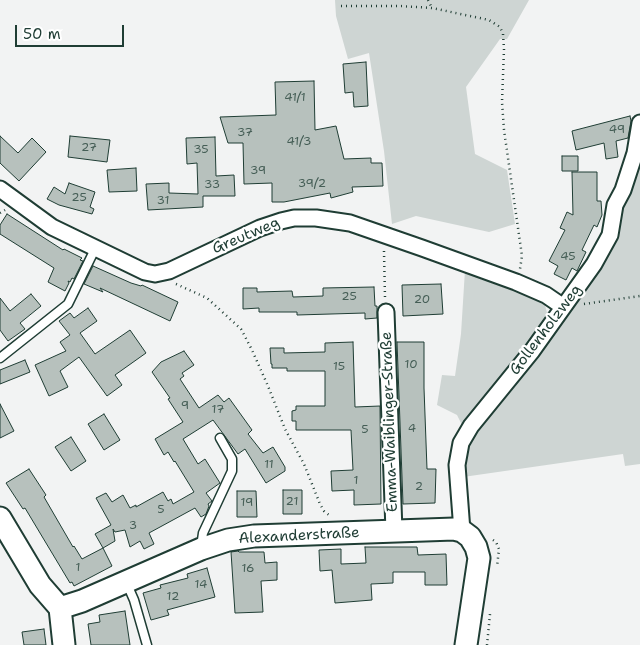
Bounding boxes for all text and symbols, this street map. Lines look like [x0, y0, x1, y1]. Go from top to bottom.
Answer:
scale bar [18, 15, 126, 47]
text: 50 m [23, 24, 61, 44]
house number: 41/1 [284, 91, 306, 105]
house number: 49 [609, 123, 625, 137]
house number: 37 [237, 126, 253, 140]
house number: 41/3 [286, 135, 312, 149]
house number: 27 [81, 141, 97, 155]
house number: 35 [193, 143, 209, 157]
house number: 39 [250, 164, 266, 178]
house number: 39/2 [298, 177, 326, 191]
house number: 33 [204, 178, 220, 192]
house number: 25 [71, 191, 87, 205]
house number: 31 [157, 194, 169, 208]
street label: Greutweg [210, 214, 282, 258]
house number: 45 [560, 250, 576, 264]
street label: Gollenholzweg [506, 281, 586, 379]
house number: 25 [341, 290, 357, 304]
house number: 20 [414, 293, 430, 307]
street label: Emma-Waiblinger-Straße [378, 331, 402, 513]
house number: 10 [404, 358, 418, 372]
house number: 15 [333, 360, 345, 374]
house number: 9 [181, 399, 189, 413]
house number: 17 [212, 403, 224, 417]
house number: 4 [408, 422, 416, 436]
house number: 5 [361, 423, 369, 437]
house number: 11 [264, 458, 274, 472]
house number: 1 [353, 474, 359, 488]
house number: 2 [415, 480, 423, 494]
house number: 21 [286, 495, 298, 509]
house number: 19 [241, 496, 253, 510]
house number: 5 [157, 503, 165, 517]
house number: 3 [129, 519, 137, 533]
street label: Alexanderstraße [238, 524, 360, 548]
house number: 1 [75, 561, 81, 575]
house number: 16 [241, 562, 255, 576]
house number: 14 [195, 578, 207, 592]
house number: 12 [167, 590, 179, 604]

